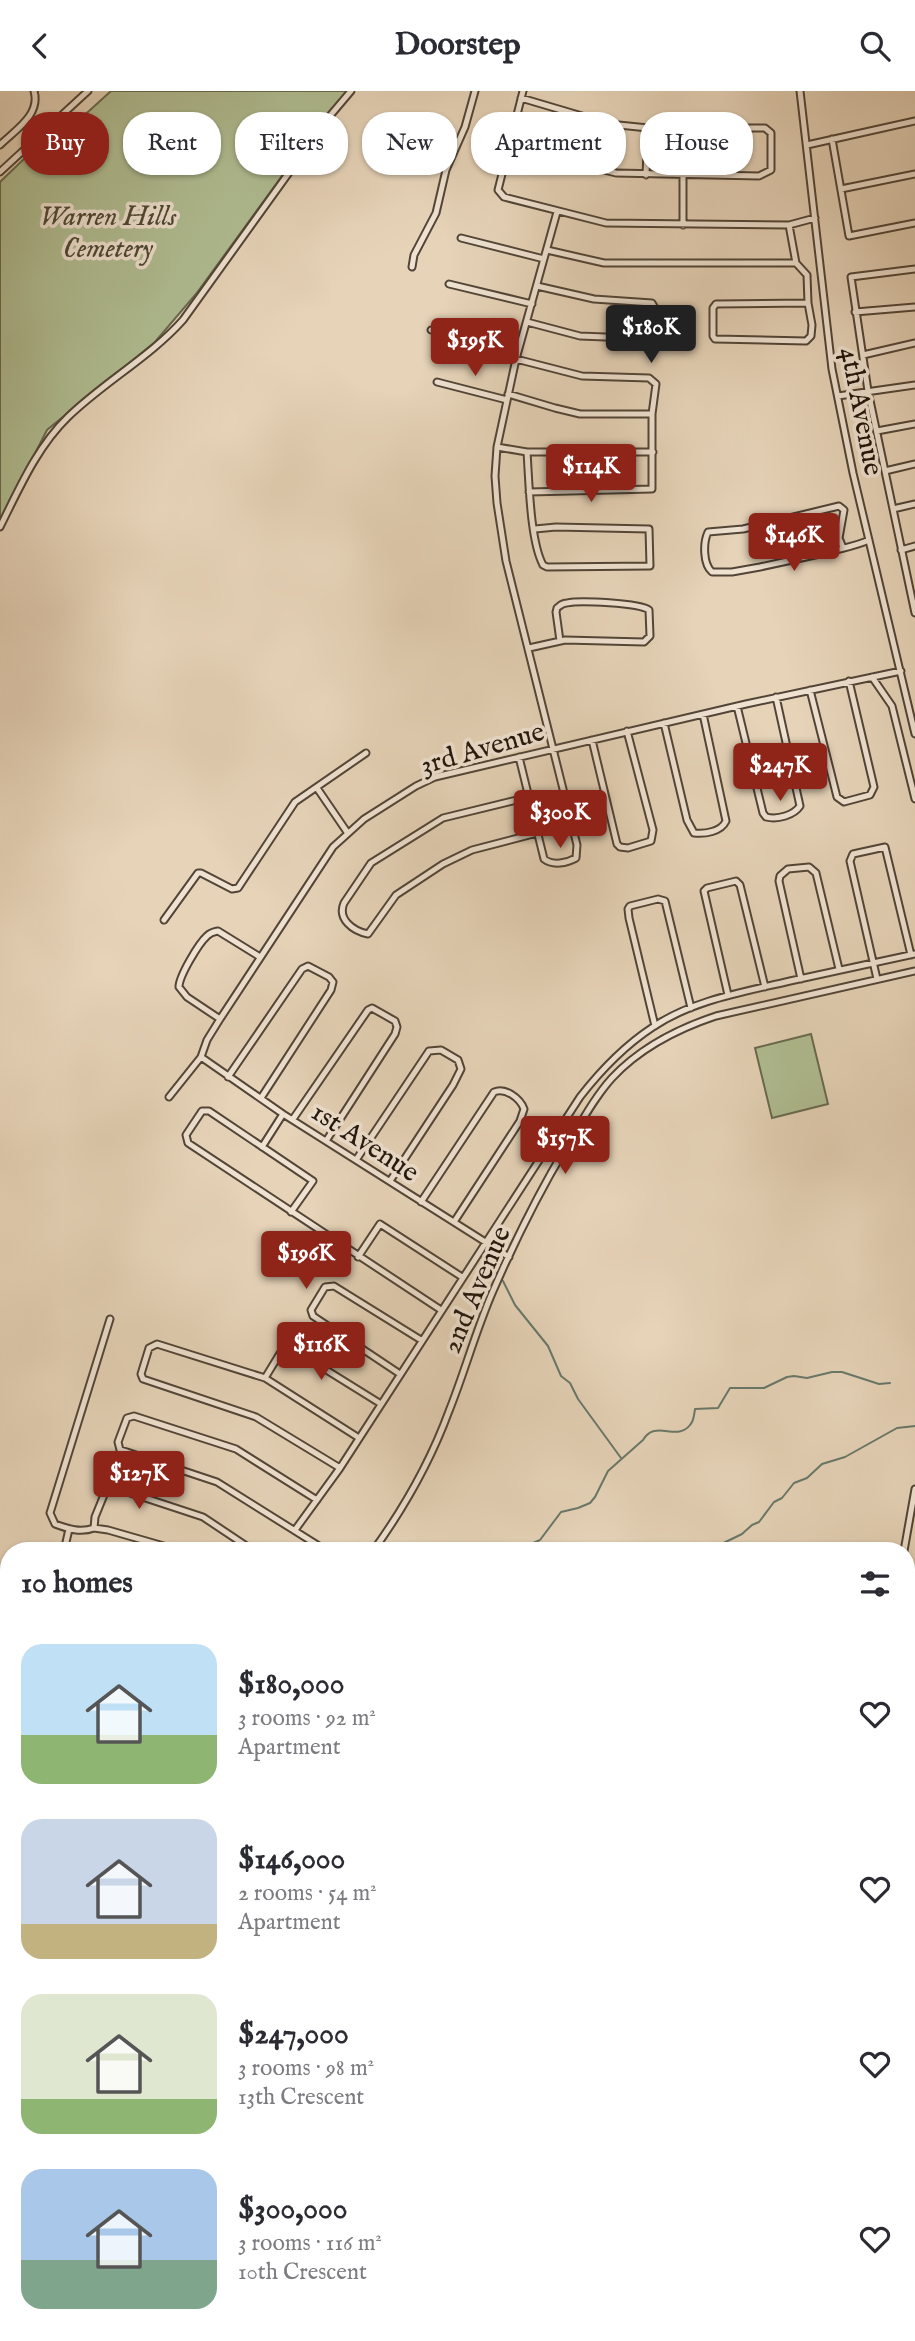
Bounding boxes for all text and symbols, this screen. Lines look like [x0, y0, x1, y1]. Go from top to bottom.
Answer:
text: Doorstep [394, 25, 521, 66]
icon: back [21, 27, 59, 65]
icon: search [856, 27, 894, 65]
chip: Buy [21, 112, 109, 175]
chip: Rent [123, 112, 221, 175]
chip: Filters [235, 112, 348, 175]
chip: New [362, 112, 457, 175]
chip: Apartment [471, 112, 626, 175]
chip: House [640, 112, 753, 175]
park label: Warren Hills Cemetery [40, 200, 177, 267]
pin: $180K [602, 306, 700, 365]
text: $180K [622, 313, 680, 342]
pin: $195K [426, 319, 524, 378]
text: $195K [447, 326, 503, 355]
street label: 4th Avenue [831, 344, 890, 479]
pin: $114K [542, 445, 640, 504]
text: $114K [562, 452, 620, 481]
pin: $146K [745, 513, 843, 573]
text: $146K [765, 521, 823, 550]
street label: 3rd Avenue [417, 715, 549, 784]
pin: $247K [731, 743, 829, 803]
text: $247K [749, 751, 811, 780]
pin: $300K [511, 791, 609, 850]
text: $300K [530, 798, 590, 827]
street label: 1st Avenue [304, 1095, 425, 1191]
pin: $157K [516, 1117, 614, 1176]
text: $157K [536, 1124, 594, 1153]
street label: 2nd Avenue [435, 1221, 520, 1359]
pin: $196K [257, 1231, 355, 1291]
text: $196K [277, 1239, 335, 1268]
pin: $116K [272, 1323, 370, 1382]
text: $116K [293, 1330, 349, 1359]
pin: $127K [90, 1451, 188, 1511]
text: $127K [109, 1459, 169, 1488]
text: 10 homes [21, 1565, 133, 1603]
icon: filters [856, 1565, 894, 1603]
text: $180,000 [238, 1666, 344, 1704]
icon: home [77, 1672, 161, 1756]
icon: heart [856, 1695, 894, 1733]
text: 3 rooms · 92 m² [238, 1704, 376, 1733]
text: Apartment [238, 1733, 341, 1762]
text: $146,000 [238, 1841, 345, 1879]
icon: home [77, 1847, 161, 1931]
icon: heart [856, 1870, 894, 1908]
text: 2 rooms · 54 m² [238, 1879, 377, 1908]
text: Apartment [238, 1908, 341, 1937]
text: $247,000 [238, 2016, 349, 2054]
icon: home [77, 2022, 161, 2106]
icon: heart [856, 2045, 894, 2083]
text: 3 rooms · 98 m² [238, 2054, 374, 2083]
text: 13th Crescent [238, 2083, 364, 2112]
text: $300,000 [238, 2191, 347, 2229]
icon: home [77, 2197, 161, 2281]
icon: heart [856, 2220, 894, 2258]
text: 3 rooms · 116 m² [238, 2229, 382, 2258]
text: 10th Crescent [238, 2258, 367, 2287]

